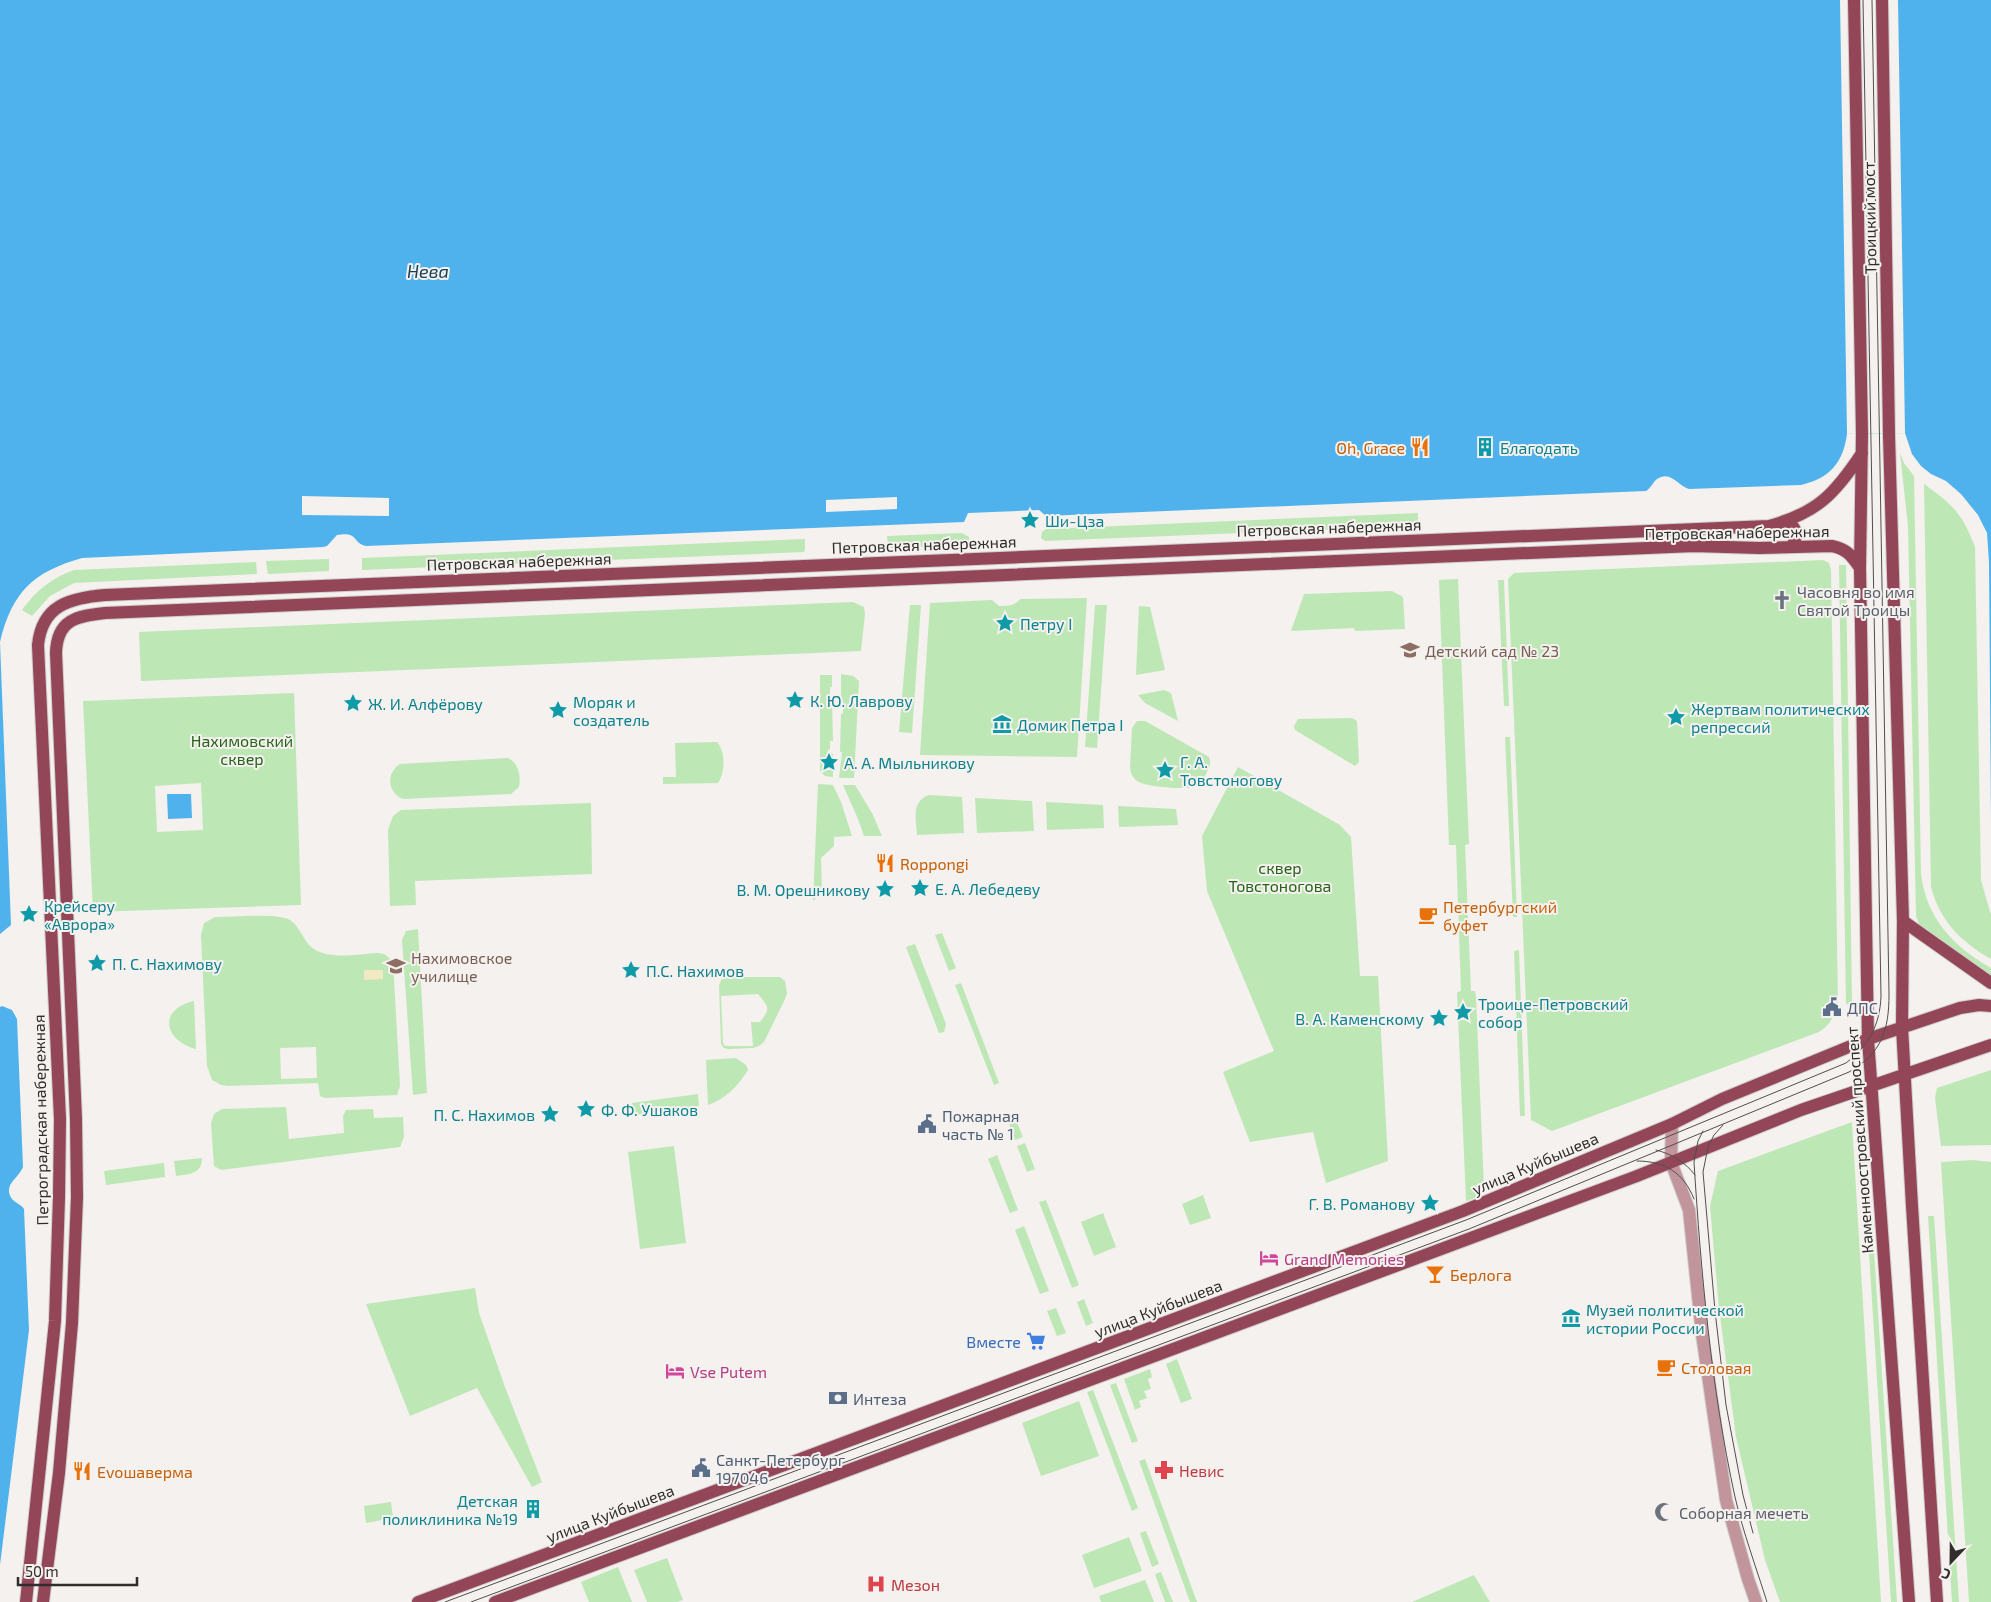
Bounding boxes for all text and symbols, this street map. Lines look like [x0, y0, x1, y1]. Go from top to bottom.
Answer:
street label: Троицкий мост [1859, 161, 1879, 275]
water label: Нева [407, 260, 449, 282]
restaurant icon: Oh, Grace [1409, 436, 1431, 458]
building icon: Благодать [1474, 436, 1496, 458]
place label: Oh, Grace [1336, 438, 1405, 457]
place label: Благодать [1500, 438, 1578, 457]
place icon: Ши-Цза [1019, 509, 1041, 531]
place label: Ши-Цза [1045, 511, 1104, 530]
street label: Петровская набережная [1236, 514, 1422, 540]
street label: Петровская набережная [1644, 521, 1830, 543]
street label: Петровская набережная [831, 531, 1017, 557]
street label: Петровская набережная [426, 548, 612, 574]
place label: Часовня во имя Святой Троицы [1797, 582, 1915, 619]
church icon: Часовня во имя Святой Троицы [1771, 589, 1793, 611]
place icon: Петру I [994, 612, 1016, 634]
place label: Петру I [1020, 614, 1072, 634]
school or university icon: Детский сад № 23 [1399, 639, 1421, 661]
place label: Детский сад № 23 [1425, 641, 1559, 660]
place icon: К. Ю. Лаврову [784, 689, 806, 711]
place label: К. Ю. Лаврову [810, 691, 913, 711]
place icon: Ж. И. Алфёрову [342, 692, 364, 714]
place label: Моряк и создатель [573, 692, 649, 729]
place label: Ж. И. Алфёрову [368, 694, 483, 714]
place icon: Моряк и создатель [547, 699, 569, 721]
place label: Жертвам политических репрессий [1691, 699, 1870, 736]
place icon: Жертвам политических репрессий [1665, 706, 1687, 728]
museum icon: Домик Петра I [991, 713, 1013, 735]
place label: Домик Петра I [1017, 715, 1124, 734]
park label: Нахимовский сквер [191, 731, 293, 768]
place icon: А. А. Мыльникову [818, 751, 840, 773]
place label: Г. А. Товстоногову [1180, 752, 1283, 790]
place label: А. А. Мыльникову [844, 753, 975, 773]
place icon: Г. А. Товстоногову [1154, 759, 1176, 781]
restaurant icon: Roppongi [874, 852, 896, 874]
place label: Roppongi [900, 854, 969, 873]
park label: сквер Товстоногова [1229, 858, 1331, 895]
place icon: Е. А. Лебедеву [909, 877, 931, 899]
place icon: В. М. Орешникову [874, 878, 896, 900]
place label: Е. А. Лебедеву [935, 879, 1041, 899]
place label: В. М. Орешникову [736, 880, 870, 900]
place label: Крейсеру «Аврора» [44, 896, 116, 933]
place label: Петербургский буфет [1443, 897, 1557, 935]
place icon: Крейсеру «Аврора» [18, 903, 40, 925]
cafe icon: Петербургский буфет [1417, 904, 1439, 926]
place label: Нахимовское училище [411, 948, 512, 986]
place icon: П. С. Нахимову [86, 952, 108, 974]
place label: П. С. Нахимову [112, 954, 223, 974]
school or university icon: Нахимовское училище [385, 955, 407, 977]
place icon: П.С. Нахимов [620, 959, 642, 981]
place label: П.С. Нахимов [646, 961, 744, 980]
place label: Троице-Петровский собор [1478, 994, 1628, 1031]
public building icon: ДПС [1821, 996, 1843, 1018]
place label: ДПС [1847, 998, 1878, 1017]
place icon: Троице-Петровский собор [1452, 1001, 1474, 1023]
place icon: В. А. Каменскому [1428, 1007, 1450, 1029]
place label: В. А. Каменскому [1295, 1009, 1424, 1029]
street label: Петроградская набережная [29, 1014, 51, 1226]
street label: Каменноостровский проспект [1842, 1026, 1876, 1254]
place icon: Ф. Ф. Ушаков [575, 1098, 597, 1120]
place label: Ф. Ф. Ушаков [601, 1100, 698, 1119]
place icon: П. С. Нахимов [539, 1103, 561, 1125]
place label: П. С. Нахимов [433, 1105, 535, 1124]
place label: Пожарная часть № 1 [942, 1106, 1019, 1143]
public building icon: Пожарная часть № 1 [916, 1113, 938, 1135]
street label: улица Куйбышева [1469, 1128, 1601, 1199]
place icon: Г. В. Романову [1419, 1192, 1441, 1214]
place label: Г. В. Романову [1309, 1194, 1415, 1214]
hotel icon: Grand Memories [1258, 1247, 1280, 1269]
place label: Grand Memories [1284, 1249, 1404, 1268]
bar icon: Берлога [1424, 1263, 1446, 1285]
place label: Берлога [1450, 1265, 1512, 1284]
street label: улица Куйбышева [1091, 1275, 1225, 1342]
place label: Музей политической истории России [1586, 1300, 1744, 1337]
museum icon: Музей политической истории России [1560, 1307, 1582, 1329]
supermarket icon: Вместе [1025, 1330, 1047, 1352]
place label: Вместе [966, 1332, 1021, 1351]
cafe icon: Столовая [1655, 1356, 1677, 1378]
place label: Столовая [1681, 1358, 1751, 1377]
hotel icon: Vse Putem [664, 1360, 686, 1382]
place label: Vse Putem [690, 1362, 767, 1381]
bank icon: Интеза [827, 1387, 849, 1409]
place label: Интеза [853, 1389, 907, 1408]
place label: Санкт-Петербург 197046 [716, 1450, 846, 1487]
public building icon: Санкт-Петербург 197046 [690, 1457, 712, 1479]
pharmacy icon: Невис [1153, 1459, 1175, 1481]
restaurant icon: Evoшаверма [71, 1460, 93, 1482]
place label: Невис [1179, 1461, 1225, 1480]
place label: Evoшаверма [97, 1462, 193, 1481]
street label: улица Куйбышева [543, 1480, 677, 1547]
place label: Детская поликлиника №19 [382, 1491, 518, 1528]
building icon: Детская поликлиника №19 [522, 1498, 544, 1520]
mosque icon: Соборная мечеть [1653, 1501, 1675, 1523]
place label: Соборная мечеть [1679, 1503, 1809, 1522]
north arrow [1926, 1537, 1976, 1587]
scale bar [18, 1554, 136, 1586]
text: 50 m [25, 1562, 59, 1580]
text: С [1939, 1565, 1953, 1584]
hospital icon: Мезон [865, 1573, 887, 1595]
place label: Мезон [891, 1575, 940, 1594]

